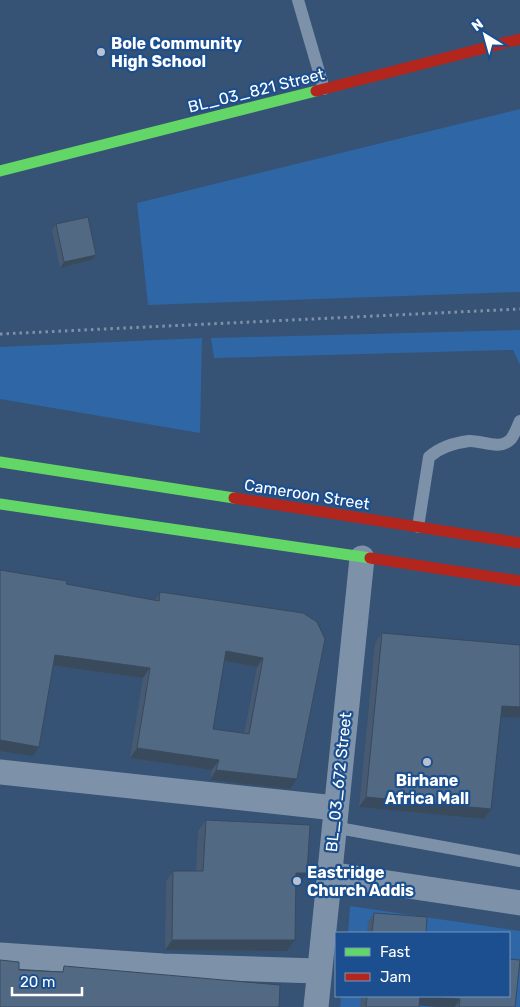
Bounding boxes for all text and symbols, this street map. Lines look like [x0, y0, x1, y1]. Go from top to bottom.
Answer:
north arrow [460, 10, 510, 60]
text: N [468, 15, 487, 35]
place label: Bole Community High School [111, 34, 242, 71]
marker: Bole Community High School [95, 46, 107, 58]
street label: BL_03_821 Street [186, 64, 326, 117]
street label: Cameroon Street [243, 475, 371, 514]
street label: BL_03_672 Street [322, 711, 355, 853]
marker: Birhane Africa Mall [421, 756, 433, 768]
place label: Birhane Africa Mall [385, 771, 469, 808]
place label: Eastridge Church Addis [307, 863, 414, 900]
marker: Eastridge Church Addis [291, 875, 303, 887]
legend [335, 932, 510, 997]
text: Fast [380, 943, 410, 961]
scale bar [12, 964, 82, 996]
text: Jam [380, 968, 411, 986]
text: 20 m [20, 973, 55, 991]

